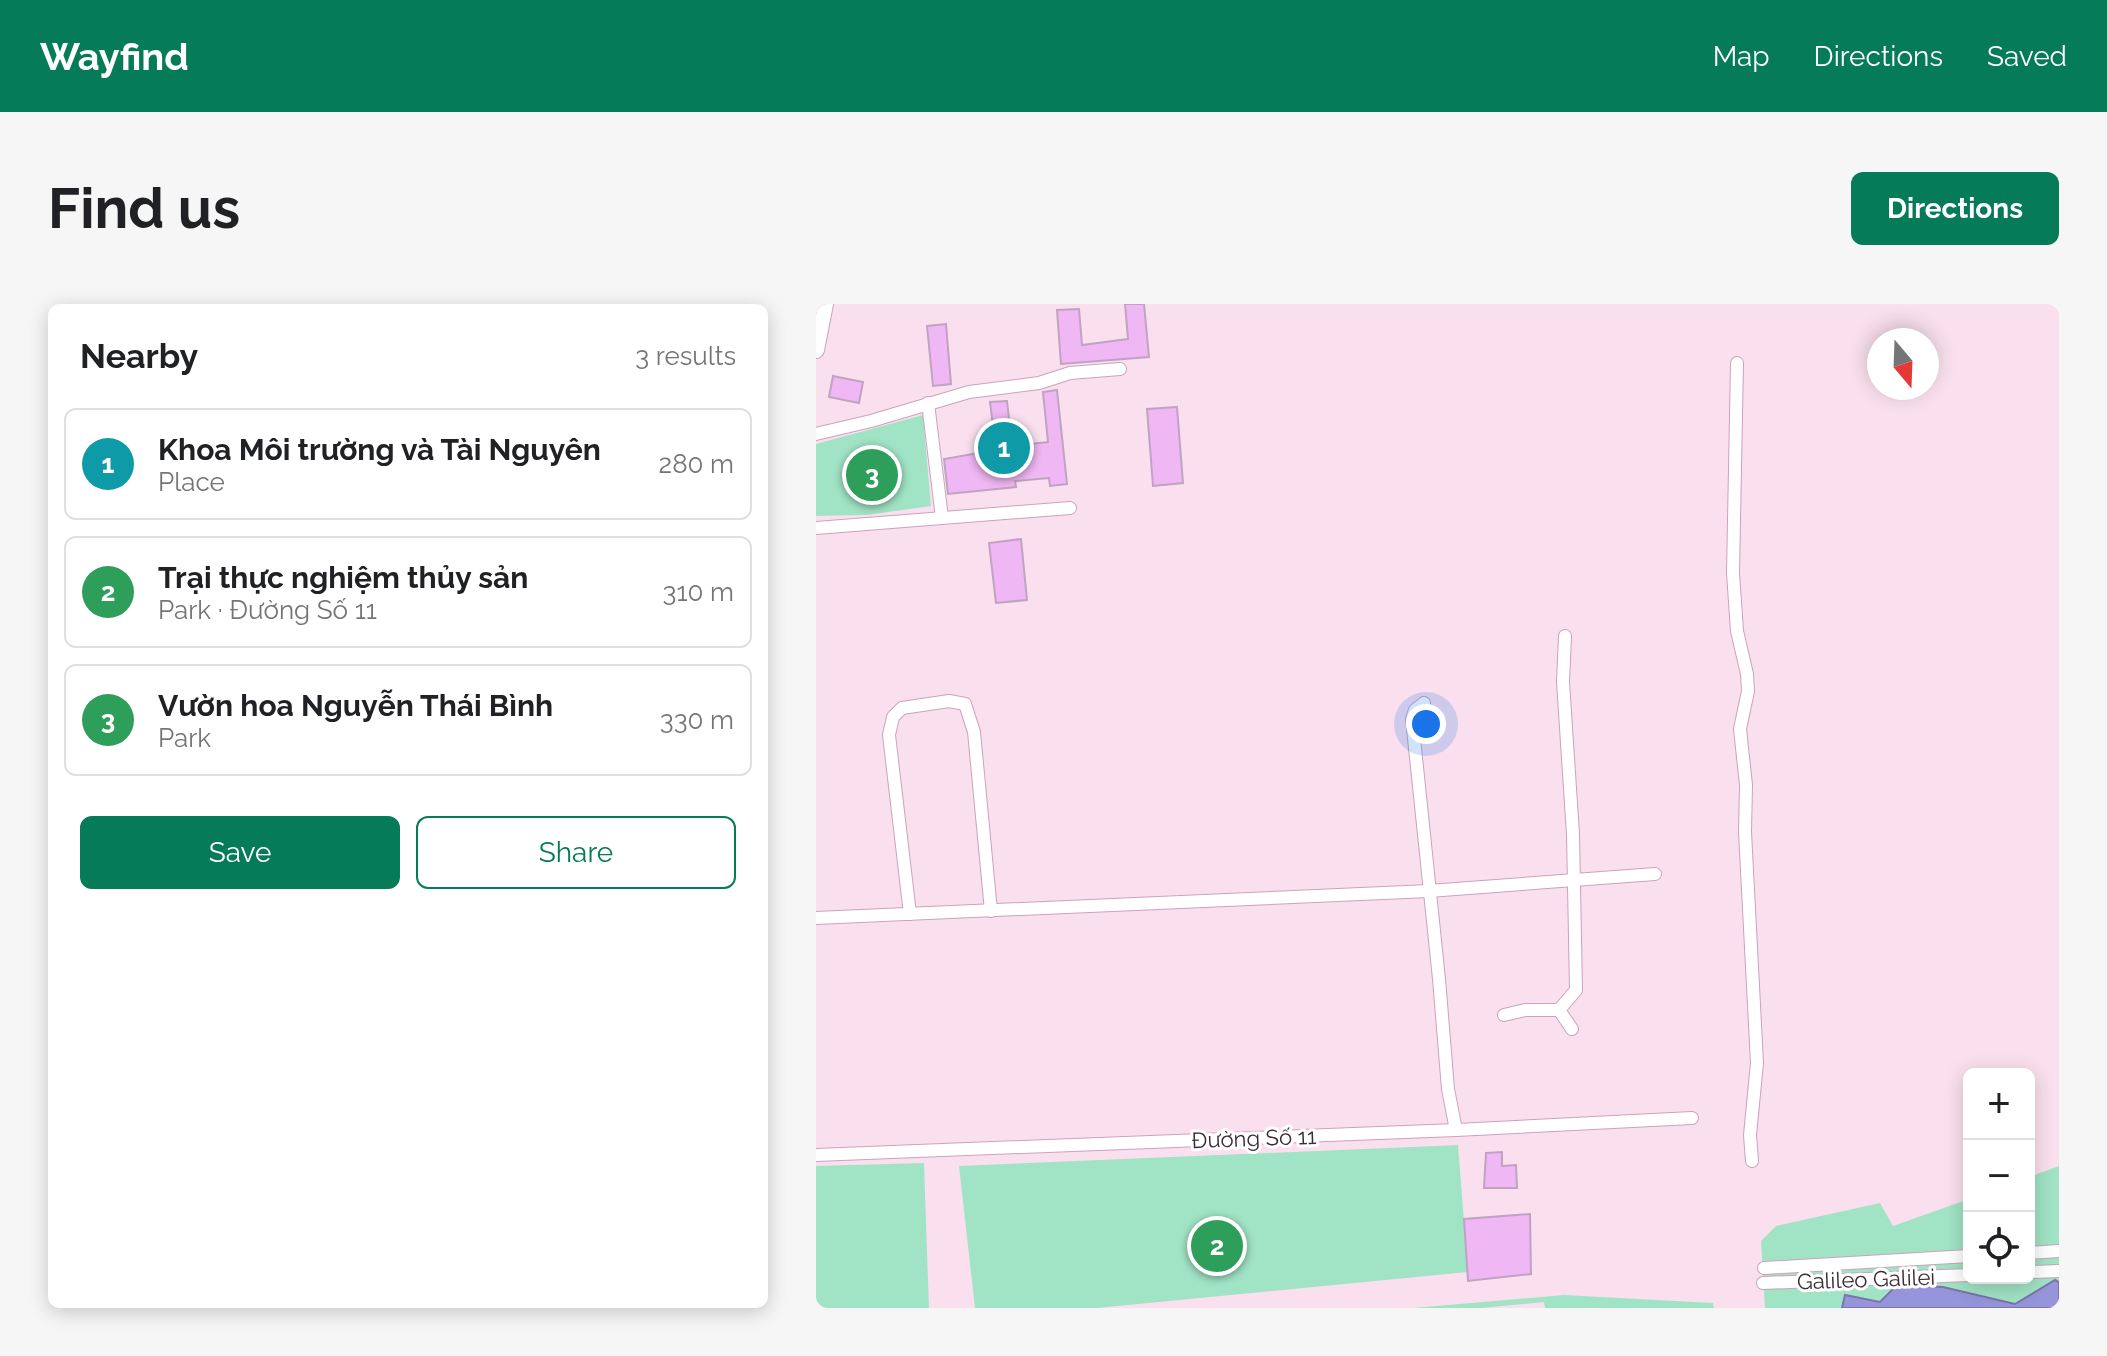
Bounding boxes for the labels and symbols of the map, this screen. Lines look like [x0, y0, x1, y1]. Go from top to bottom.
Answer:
north arrow [1867, 328, 1939, 400]
pin: 1 [978, 418, 1030, 478]
pin: 3 [846, 445, 898, 505]
your location [1406, 704, 1446, 744]
street label: Đường Số 11 [1191, 1123, 1317, 1153]
pin: 2 [1191, 1216, 1243, 1276]
street label: Galileo Galilei [1796, 1264, 1936, 1294]

